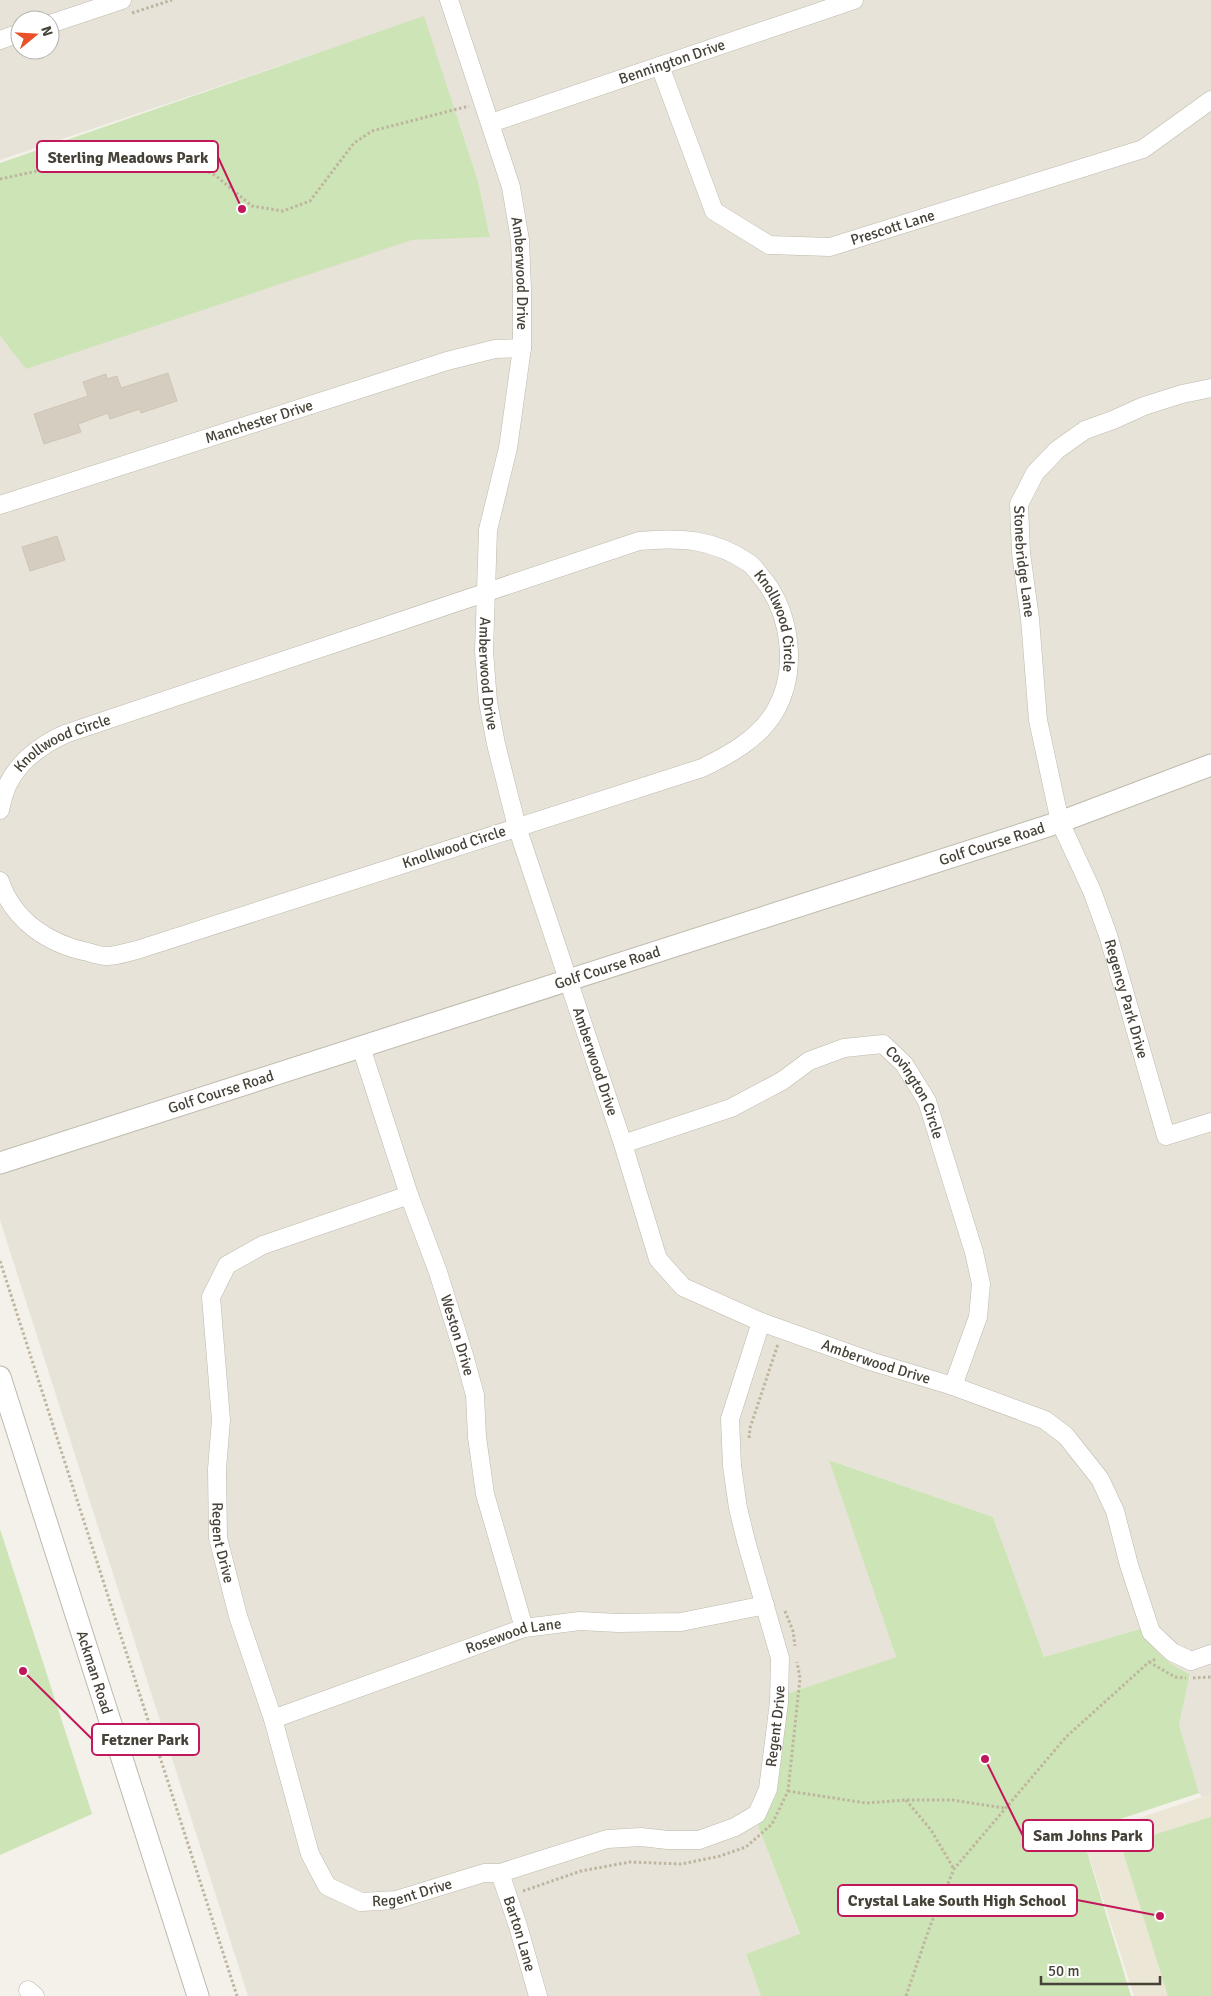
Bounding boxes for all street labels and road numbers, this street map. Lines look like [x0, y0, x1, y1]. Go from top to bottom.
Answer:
street label: Bennington Drive [616, 35, 727, 88]
street label: Prescott Lane [848, 206, 937, 249]
street label: Amberwood Drive [507, 215, 531, 330]
street label: Manchester Drive [203, 396, 315, 447]
street label: Stonebridge Lane [1010, 505, 1039, 618]
street label: Knollwood Circle [750, 566, 798, 673]
street label: Amberwood Drive [475, 617, 502, 732]
street label: Knollwood Circle [10, 710, 113, 776]
street label: Golf Course Road [937, 818, 1047, 869]
street label: Knollwood Circle [400, 822, 508, 872]
street label: Regency Park Drive [1101, 937, 1152, 1061]
street label: Golf Course Road [552, 942, 663, 993]
street label: Amberwood Drive [569, 1005, 622, 1118]
street label: Covington Circle [882, 1042, 947, 1141]
street label: Golf Course Road [166, 1067, 276, 1117]
street label: Weston Drive [437, 1292, 478, 1378]
street label: Amberwood Drive [819, 1335, 933, 1388]
street label: Regent Drive [208, 1502, 238, 1585]
street label: Rosewood Lane [463, 1614, 562, 1657]
street label: Ackman Road [73, 1628, 116, 1716]
street label: Regent Drive [762, 1685, 788, 1768]
street label: Regent Drive [371, 1874, 454, 1910]
street label: Barton Lane [500, 1894, 540, 1974]

